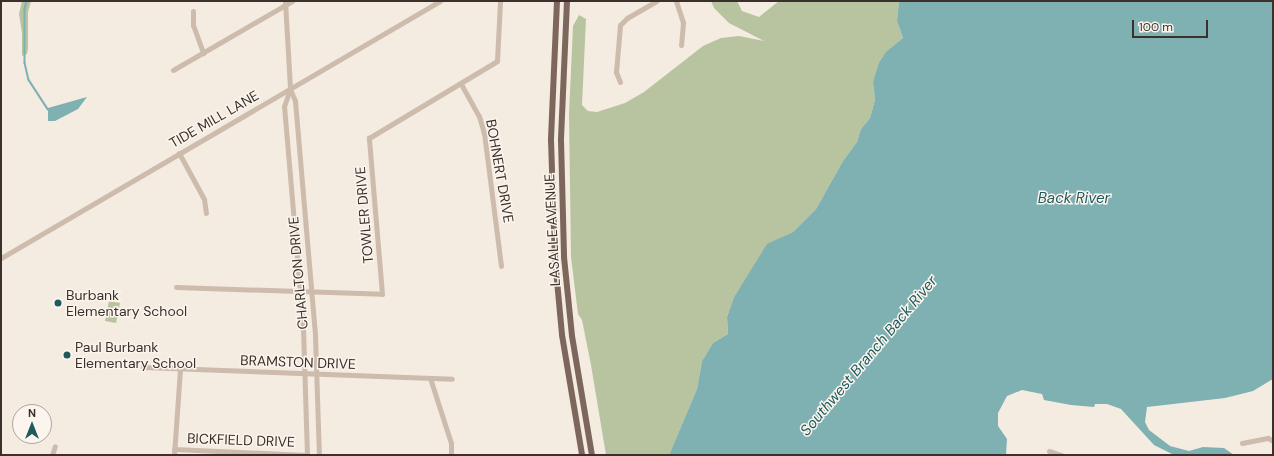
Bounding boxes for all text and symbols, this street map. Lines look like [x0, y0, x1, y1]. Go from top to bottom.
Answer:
scale bar [1134, 12, 1210, 38]
text: 100 m [1139, 19, 1173, 35]
street label: TIDE MILL LANE [166, 87, 262, 151]
street label: BOHNERT DRIVE [483, 118, 517, 224]
street label: TOWLER DRIVE [351, 166, 377, 264]
street label: LASALLE AVENUE [541, 173, 563, 287]
water label: Back River [1038, 190, 1110, 208]
street label: CHARLTON DRIVE [285, 216, 311, 330]
water label: Southwest Branch Back River [797, 272, 941, 440]
place label: Burbank Elementary School [66, 287, 187, 320]
marker: Burbank Elementary School [53, 298, 63, 308]
place label: Paul Burbank Elementary School [75, 339, 196, 372]
marker: Paul Burbank Elementary School [62, 350, 72, 360]
street label: BRAMSTON DRIVE [240, 352, 356, 372]
north arrow [12, 404, 52, 444]
text: N [28, 406, 36, 420]
street label: BICKFIELD DRIVE [187, 430, 295, 450]

